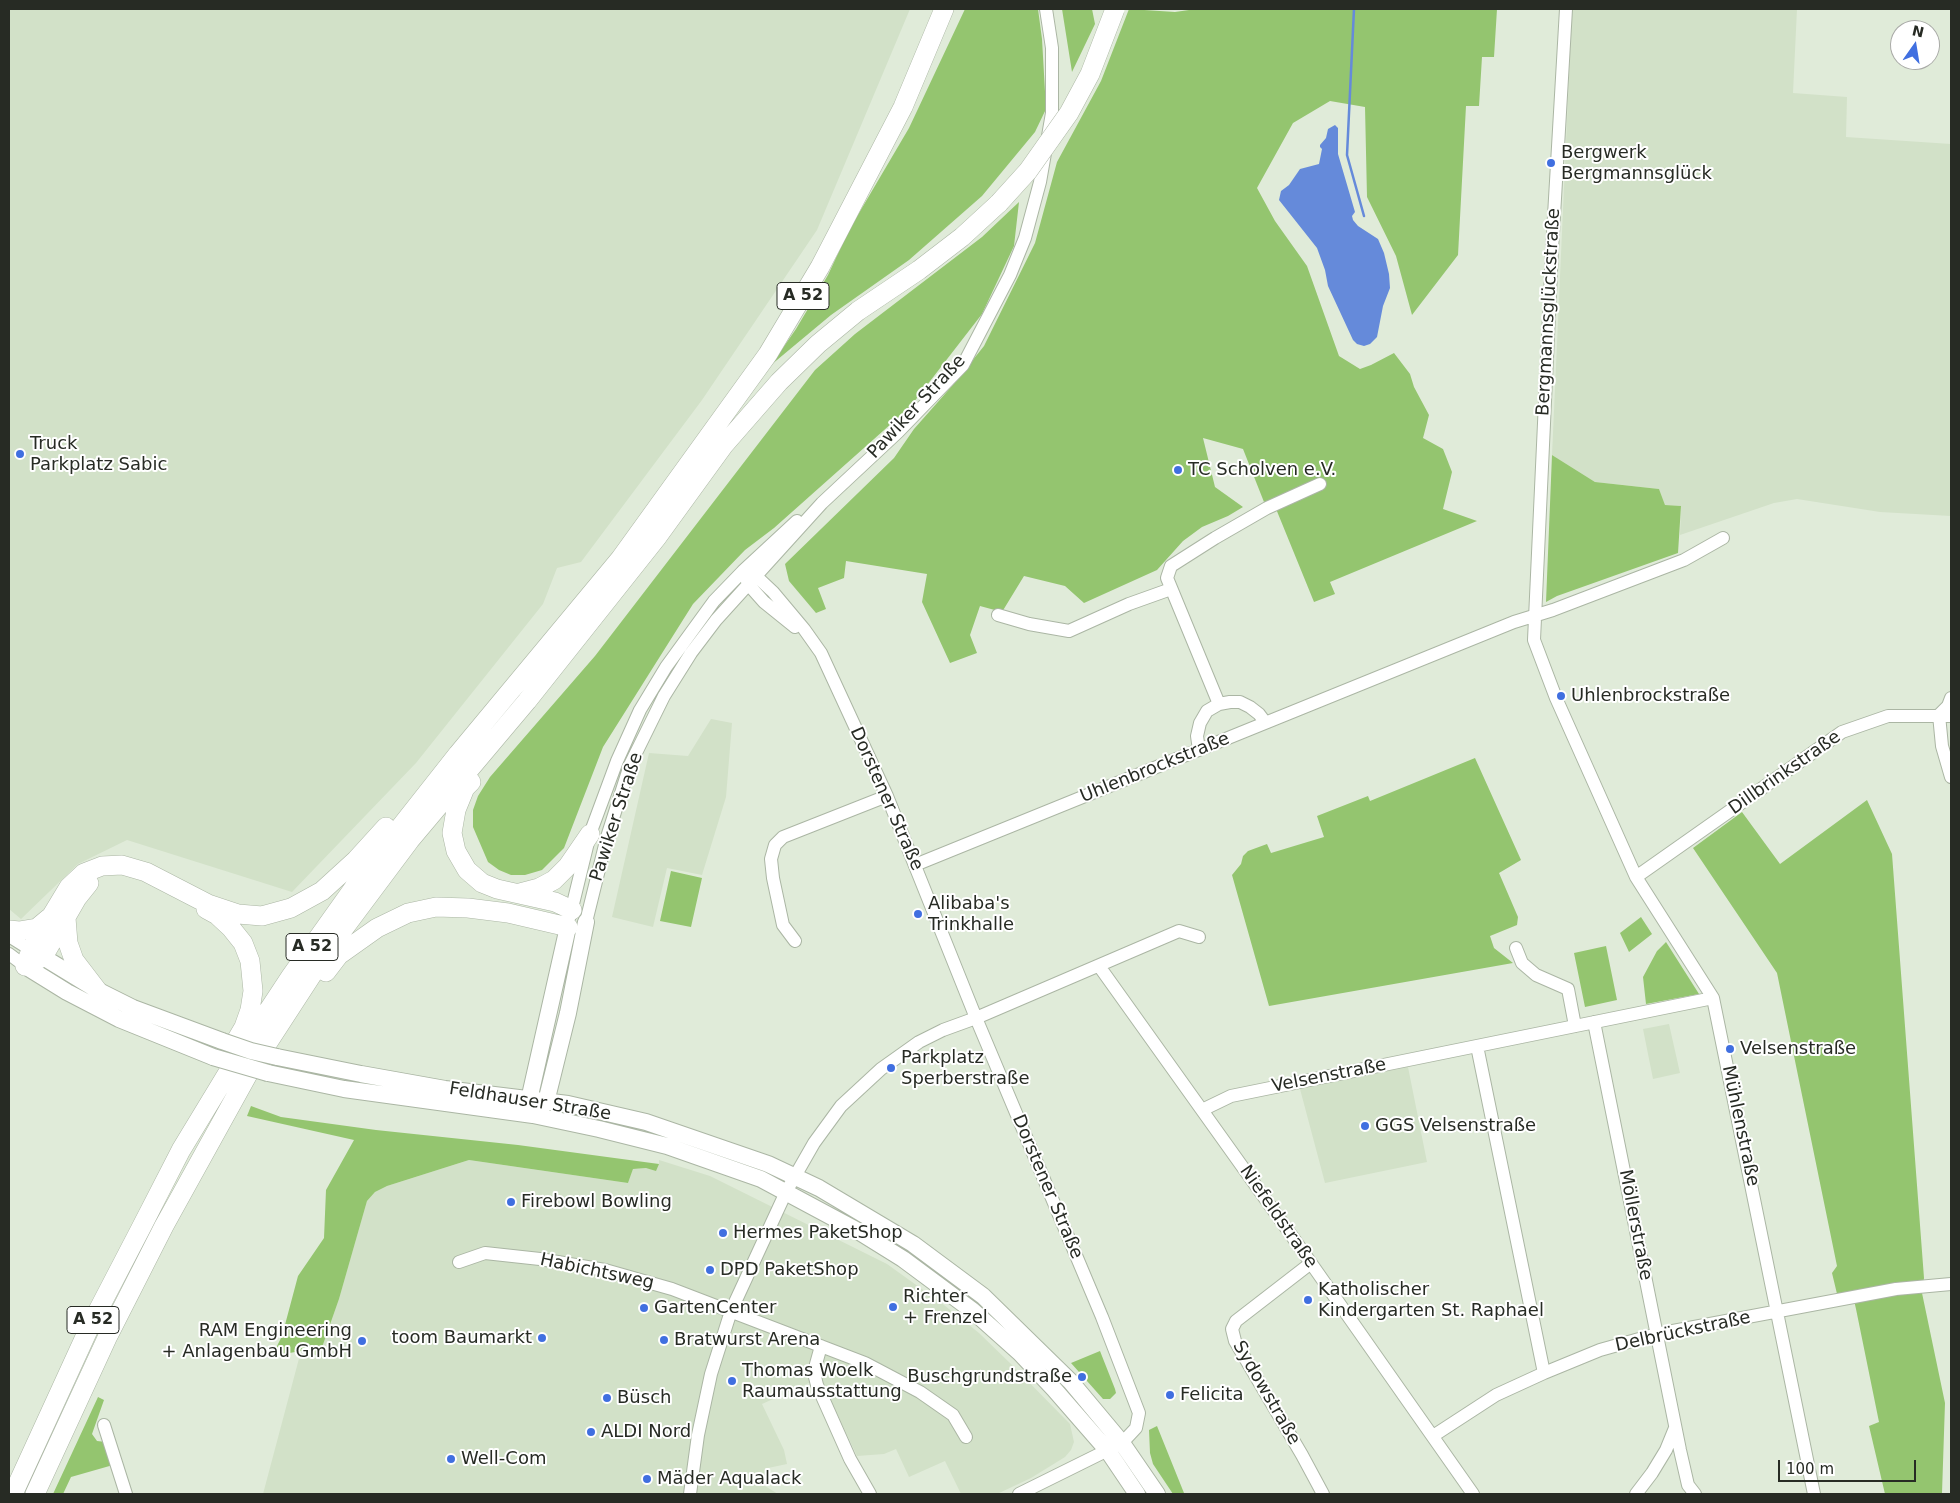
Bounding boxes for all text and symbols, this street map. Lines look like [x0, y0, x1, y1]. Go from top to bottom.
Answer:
north arrow [1890, 20, 1940, 70]
text: N [1911, 22, 1926, 40]
place label: Bergwerk Bergmannsglück [1561, 142, 1712, 184]
marker: Bergwerk Bergmannsglück [1545, 157, 1557, 169]
street label: Bergmannsglückstraße [1533, 208, 1565, 416]
road number: A 52 [777, 282, 829, 310]
street label: Pawiker Straße [863, 351, 971, 463]
place label: Truck Parkplatz Sabic [30, 433, 167, 476]
marker: Truck Parkplatz Sabic [14, 448, 26, 460]
place label: TC Scholven e.V. [1188, 459, 1336, 481]
marker: TC Scholven e.V. [1172, 464, 1184, 476]
place label: Uhlenbrockstraße [1571, 685, 1730, 707]
marker: Uhlenbrockstraße [1555, 690, 1567, 702]
street label: Dorstener Straße [845, 724, 927, 874]
street label: Dillbrinkstraße [1725, 726, 1845, 820]
street label: Uhlenbrockstraße [1077, 728, 1233, 808]
street label: Pawiker Straße [586, 750, 648, 884]
place label: Alibaba's Trinkhalle [928, 893, 1014, 936]
marker: Alibaba's Trinkhalle [912, 908, 924, 920]
road number: A 52 [286, 934, 338, 960]
place label: Velsenstraße [1740, 1038, 1856, 1060]
marker: Velsenstraße [1724, 1043, 1736, 1055]
place label: Parkplatz Sperberstraße [901, 1047, 1030, 1090]
street label: Velsenstraße [1270, 1054, 1388, 1098]
marker: Parkplatz Sperberstraße [885, 1062, 897, 1074]
street label: Mühlenstraße [1717, 1064, 1763, 1188]
street label: Feldhauser Straße [448, 1079, 612, 1125]
street label: Dorstener Straße [1007, 1112, 1087, 1262]
place label: GGS Velsenstraße [1375, 1115, 1536, 1137]
marker: GGS Velsenstraße [1359, 1120, 1371, 1132]
street label: Niefeldstraße [1235, 1161, 1321, 1273]
street label: Möllerstraße [1614, 1168, 1656, 1282]
place label: Firebowl Bowling [521, 1191, 672, 1213]
marker: Firebowl Bowling [505, 1196, 517, 1208]
place label: Hermes PaketShop [733, 1222, 903, 1244]
marker: Hermes PaketShop [717, 1227, 729, 1239]
street label: Habichtsweg [538, 1249, 656, 1295]
place label: DPD PaketShop [720, 1259, 859, 1281]
marker: DPD PaketShop [704, 1264, 716, 1276]
place label: Katholischer Kindergarten St. Raphael [1318, 1279, 1544, 1322]
place label: Richter + Frenzel [903, 1286, 988, 1328]
marker: Katholischer Kindergarten St. Raphael [1302, 1294, 1314, 1306]
place label: GartenCenter [654, 1297, 777, 1319]
marker: Richter + Frenzel [887, 1301, 899, 1313]
marker: GartenCenter [638, 1302, 650, 1314]
road number: A 52 [67, 1306, 119, 1334]
street label: Delbrückstraße [1613, 1307, 1753, 1357]
place label: RAM Engineering + Anlagenbau GmbH [162, 1320, 352, 1362]
place label: toom Baumarkt [391, 1327, 532, 1349]
place label: Bratwurst Arena [674, 1329, 820, 1351]
marker: toom Baumarkt [536, 1332, 548, 1344]
marker: Bratwurst Arena [658, 1334, 670, 1346]
marker: RAM Engineering + Anlagenbau GmbH [356, 1335, 368, 1347]
street label: Sydowstraße [1228, 1337, 1304, 1449]
place label: Thomas Woelk Raumausstattung [742, 1360, 902, 1402]
place label: Buschgrundstraße [907, 1366, 1072, 1388]
marker: Buschgrundstraße [1076, 1371, 1088, 1383]
marker: Thomas Woelk Raumausstattung [726, 1375, 738, 1387]
place label: Felicita [1180, 1384, 1243, 1406]
place label: Büsch [617, 1387, 671, 1409]
marker: Felicita [1164, 1389, 1176, 1401]
marker: Büsch [601, 1392, 613, 1404]
place label: ALDI Nord [601, 1421, 691, 1443]
marker: ALDI Nord [585, 1426, 597, 1438]
place label: Well-Com [461, 1448, 546, 1470]
scale bar [1780, 1450, 1918, 1482]
marker: Well-Com [445, 1453, 457, 1465]
text: 100 m [1786, 1460, 1834, 1478]
place label: Mäder Aqualack [657, 1468, 801, 1490]
marker: Mäder Aqualack [641, 1473, 653, 1485]

